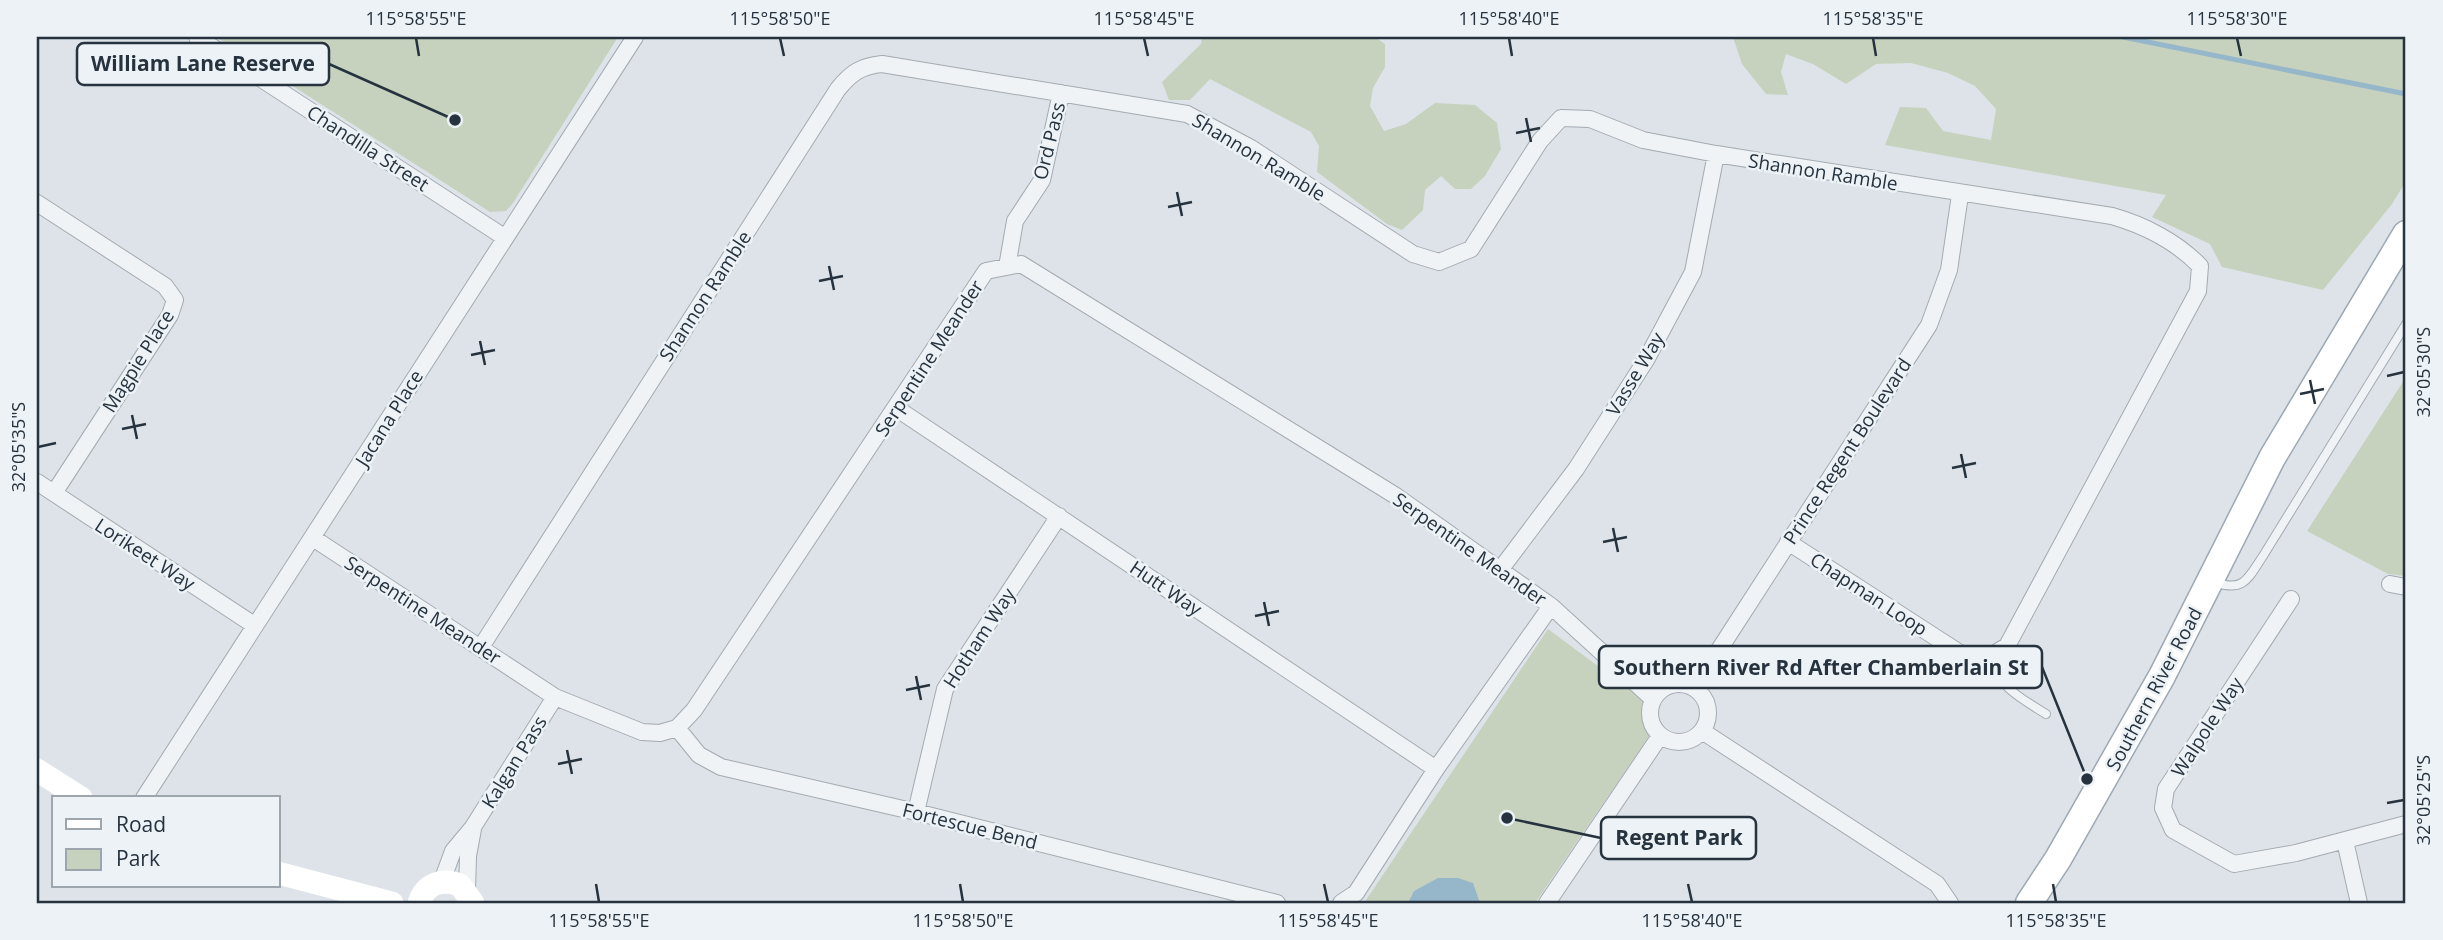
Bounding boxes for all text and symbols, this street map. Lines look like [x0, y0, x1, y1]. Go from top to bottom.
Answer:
text: 115°58'55"E [366, 6, 466, 30]
text: 115°58'50"E [730, 6, 830, 30]
text: 115°58'45"E [1094, 6, 1194, 30]
text: 115°58'40"E [1459, 6, 1559, 30]
text: 115°58'35"E [1823, 6, 1923, 30]
text: 115°58'30"E [2187, 6, 2287, 30]
callout: William Lane Reserve [77, 43, 329, 85]
text: William Lane Reserve [91, 49, 315, 77]
street label: Chandilla Street [302, 99, 434, 197]
street label: Ord Pass [1027, 99, 1071, 183]
street label: Shannon Ramble [1188, 107, 1330, 207]
street label: Shannon Ramble [1746, 147, 1900, 197]
street label: Shannon Ramble [653, 226, 757, 366]
street label: Serpentine Meander [869, 275, 989, 441]
street label: Magpie Place [96, 305, 180, 417]
street label: Vasse Way [1600, 327, 1670, 421]
text: 32°05'30"S [2411, 327, 2435, 417]
street label: Prince Regent Boulevard [1777, 353, 1917, 549]
street label: Jacana Place [348, 365, 429, 473]
text: 32°05'35"S [6, 402, 30, 492]
street label: Serpentine Meander [1388, 486, 1552, 612]
street label: Lorikeet Way [90, 512, 201, 596]
street label: Chapman Loop [1805, 546, 1933, 642]
street label: Serpentine Meander [340, 550, 506, 670]
street label: Hutt Way [1125, 554, 1208, 622]
street label: Hotham Way [937, 582, 1021, 693]
street label: Southern River Road [2100, 603, 2208, 775]
callout: Southern River Rd After Chamberlain St [1599, 646, 2042, 688]
text: Southern River Rd After Chamberlain St [1613, 653, 2029, 681]
street label: Walpole Way [2165, 672, 2249, 782]
street label: Kalgan Pass [475, 711, 553, 813]
text: 32°05'25"S [2411, 755, 2435, 845]
legend [52, 796, 280, 888]
street label: Fortescue Bend [900, 797, 1040, 855]
text: Road [116, 810, 166, 838]
callout: Regent Park [1601, 817, 1756, 859]
text: Regent Park [1615, 823, 1744, 851]
text: Park [116, 844, 160, 872]
text: 115°58'55"E [549, 908, 649, 932]
text: 115°58'50"E [913, 908, 1013, 932]
text: 115°58'45"E [1278, 908, 1378, 932]
text: 115°58'40"E [1642, 908, 1742, 932]
text: 115°58'35"E [2006, 908, 2106, 932]

